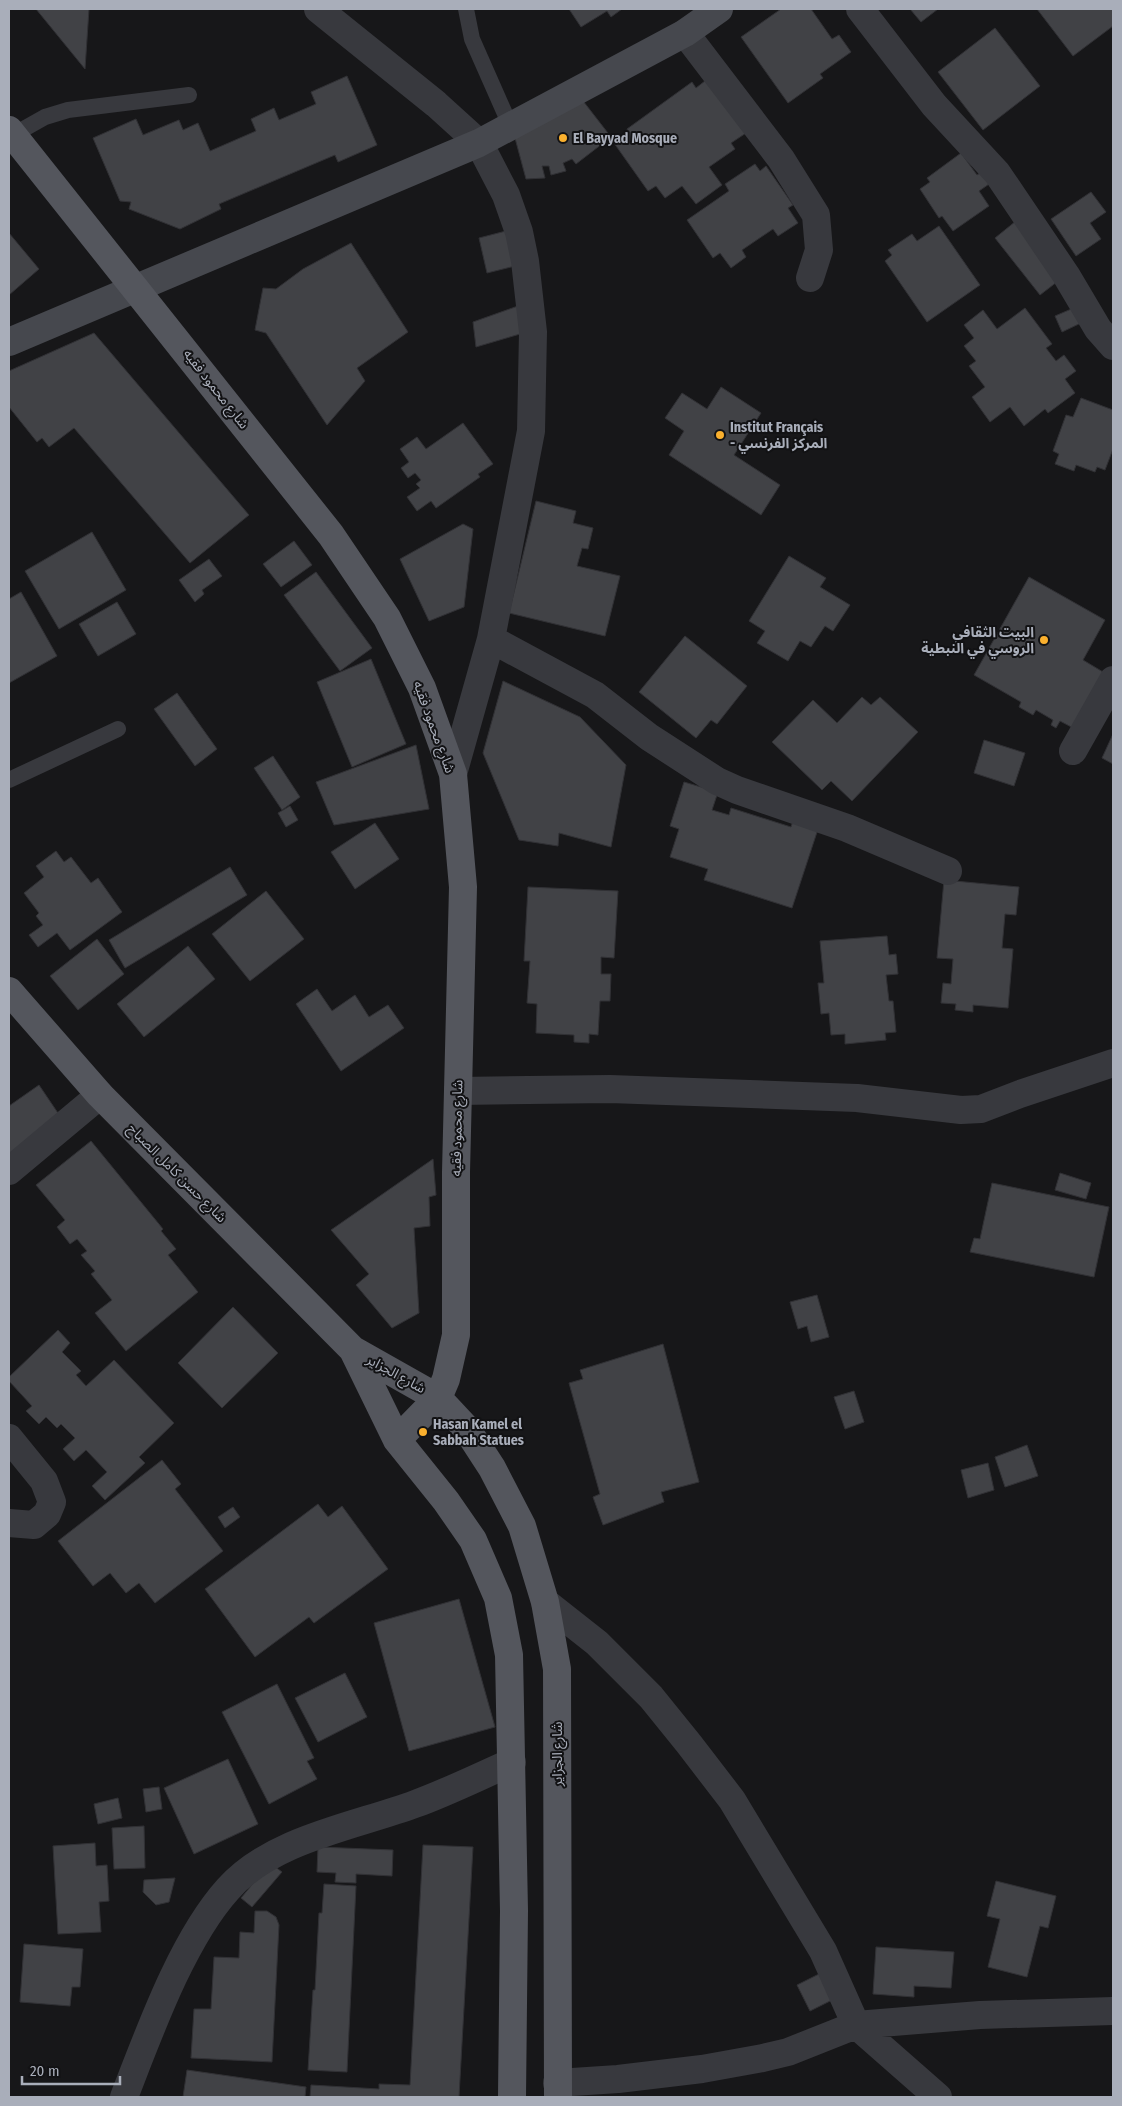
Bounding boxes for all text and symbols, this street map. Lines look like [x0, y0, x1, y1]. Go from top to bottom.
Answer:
place label: El Bayyad Mosque [573, 130, 677, 147]
marker: El Bayyad Mosque [557, 132, 569, 144]
street label: شارع محمود فقيه [178, 346, 252, 434]
place label: Institut Français - المركز الفرنسي [730, 419, 828, 454]
marker: Institut Français - المركز الفرنسي [714, 429, 726, 441]
place label: البيت الثقافي الروسي في النبطية [921, 624, 1034, 659]
marker: البيت الثقافي الروسي في النبطية [1038, 634, 1050, 646]
street label: شارع محمود فقيه [408, 679, 459, 776]
street label: شارع محمود فقيه [448, 1079, 468, 1177]
street label: شارع حسن كامل الصباح [123, 1120, 230, 1227]
street label: شارع الجزاير [362, 1350, 428, 1399]
place label: Hasan Kamel el Sabbah Statues [433, 1416, 524, 1449]
marker: Hasan Kamel el Sabbah Statues [417, 1426, 429, 1438]
street label: شارع الجزاير [549, 1722, 568, 1787]
scale bar [22, 2054, 120, 2086]
text: 20 m [30, 2062, 60, 2080]

